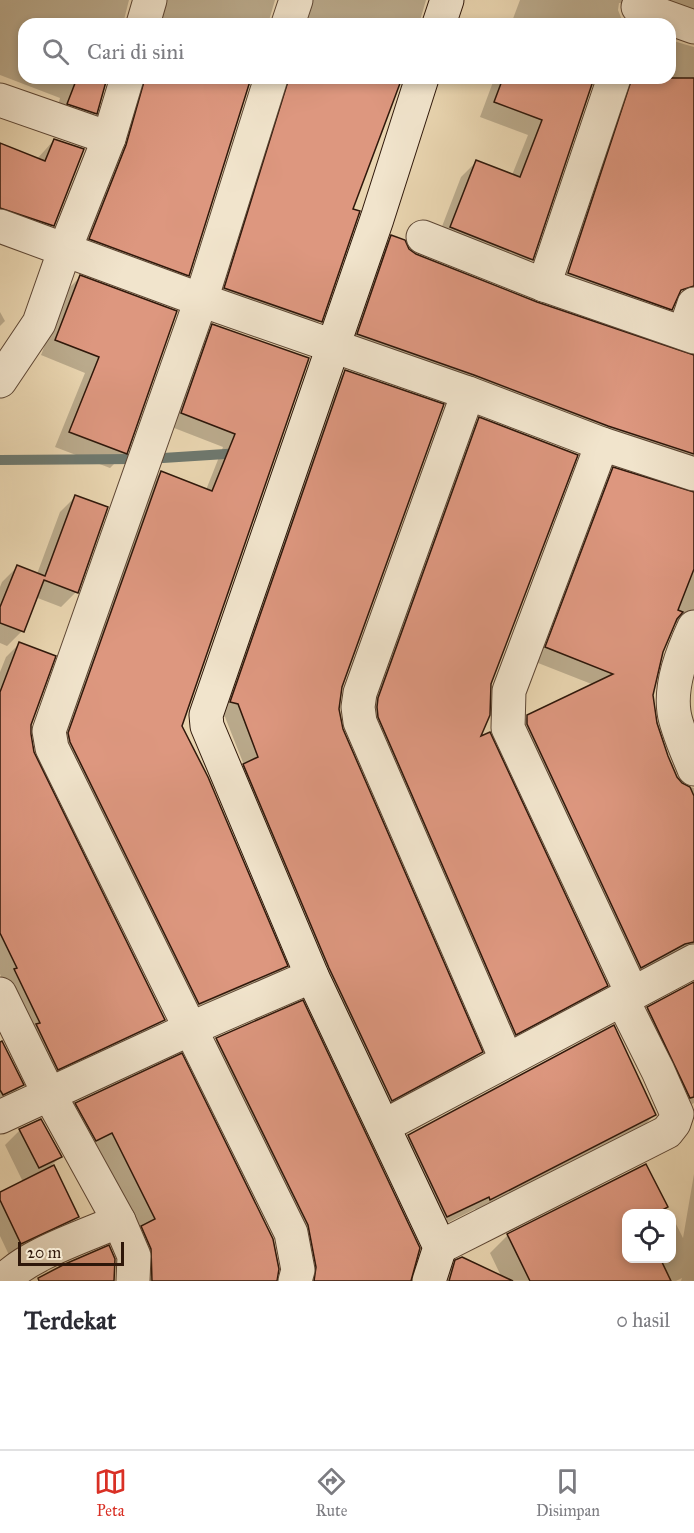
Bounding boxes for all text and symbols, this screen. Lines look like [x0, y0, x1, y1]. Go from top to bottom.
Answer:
search box [18, 18, 676, 84]
icon: search [39, 35, 72, 68]
text: Cari di sini [87, 38, 184, 65]
map controls [622, 1209, 676, 1263]
button: locate [622, 1209, 676, 1263]
scale bar [18, 1239, 124, 1266]
text: 20 m [27, 1243, 61, 1262]
text: Terdekat [24, 1304, 116, 1336]
text: 0 hasil [616, 1308, 670, 1332]
tab: Peta [94, 1465, 127, 1520]
tab: Rute [315, 1465, 348, 1520]
tab: Disimpan [536, 1465, 600, 1520]

